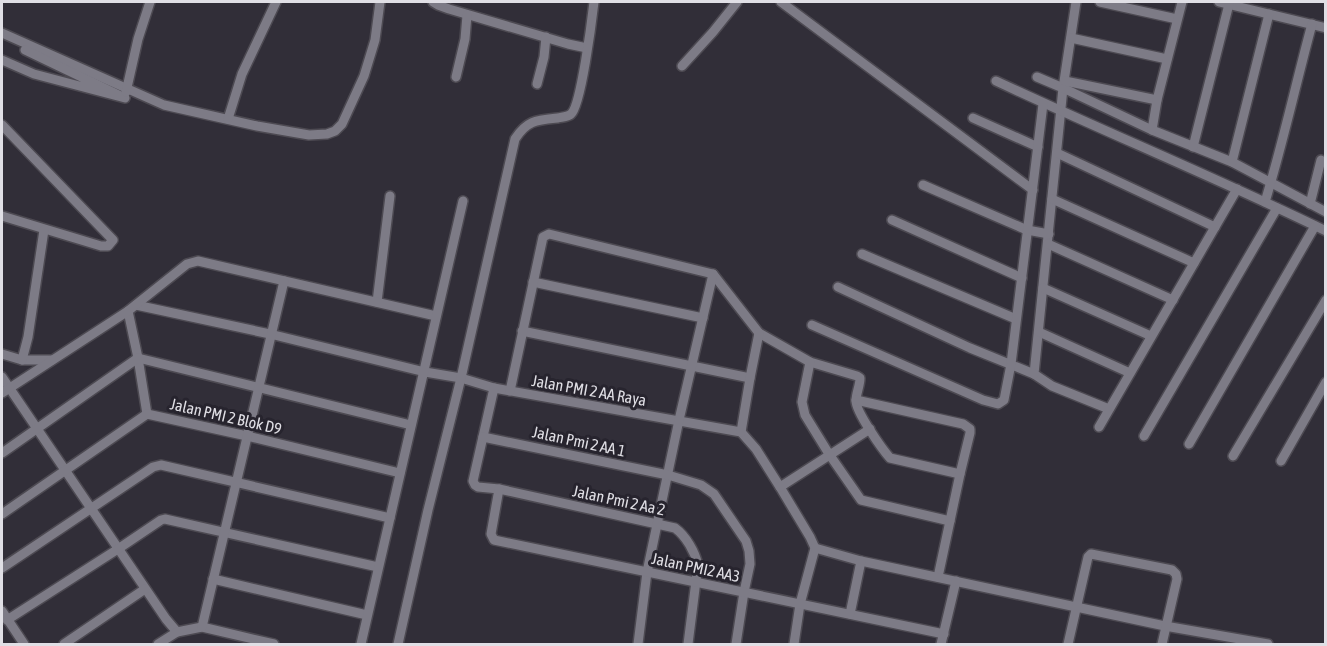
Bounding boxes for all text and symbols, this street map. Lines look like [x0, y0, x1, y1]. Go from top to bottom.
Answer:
street label: Jalan PMI 2 AA Raya [530, 371, 648, 410]
street label: Jalan PMI 2 Blok D9 [169, 394, 283, 438]
street label: Jalan Pmi 2 AA 1 [531, 422, 627, 460]
street label: Jalan Pmi 2 Aa 2 [571, 481, 667, 519]
street label: Jalan PMI2 AA3 [650, 549, 742, 585]

